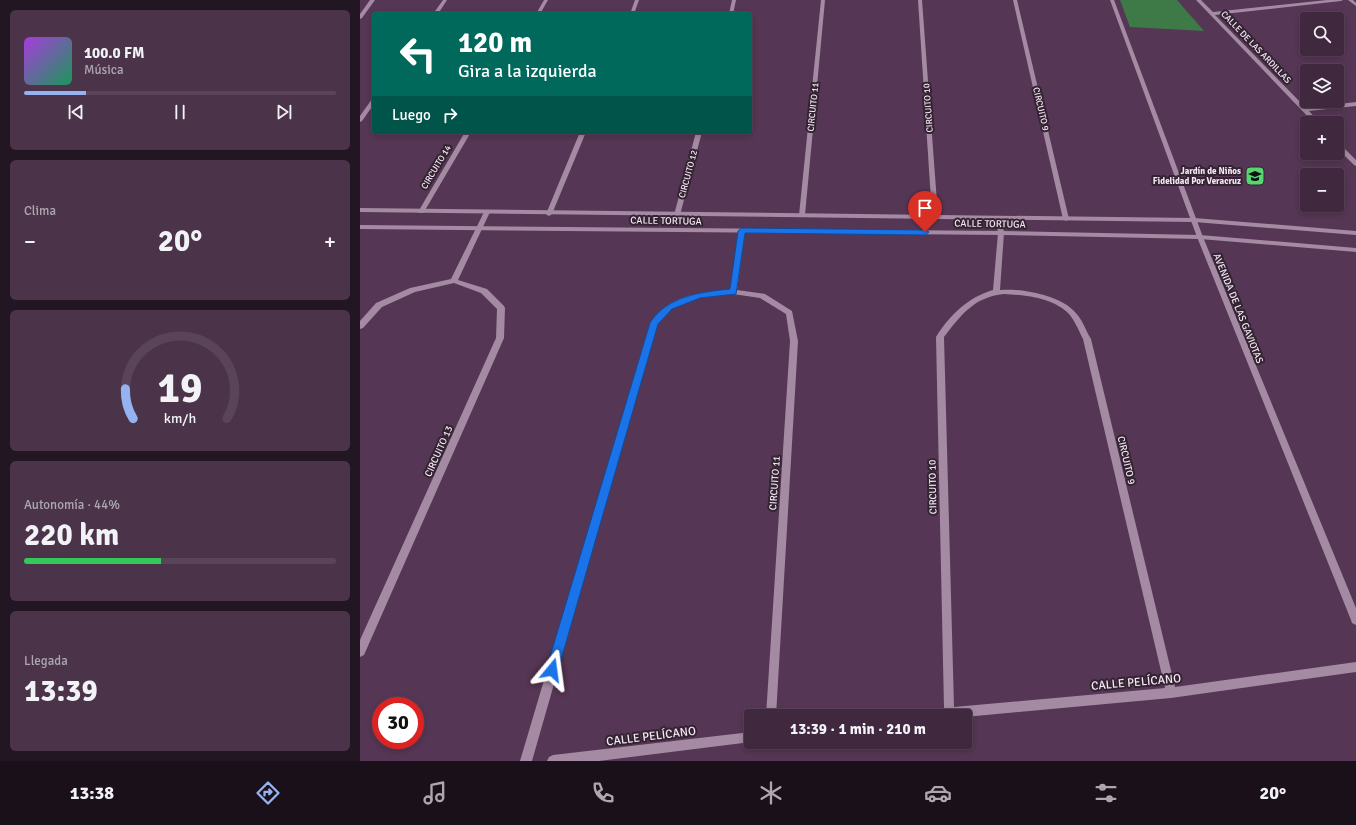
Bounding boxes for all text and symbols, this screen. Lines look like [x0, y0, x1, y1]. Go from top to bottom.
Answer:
street label: CALLE DE LAS ARDILLAS [1218, 9, 1293, 86]
map controls [1300, 12, 1344, 212]
button: search [1300, 12, 1344, 56]
text: 120 m [458, 26, 532, 60]
icon: left [392, 28, 444, 80]
text: 100.0 FM [84, 44, 145, 62]
text: Gira a la izquierda [458, 60, 597, 82]
text: Música [84, 62, 124, 78]
button: layers [1300, 64, 1344, 108]
street label: CIRCUITO 11 [805, 82, 822, 132]
street label: CIRCUITO 10 [921, 83, 936, 133]
street label: CIRCUITO 9 [1030, 86, 1051, 132]
icon: previous [65, 101, 87, 123]
icon: pause [169, 101, 191, 123]
icon: next [273, 101, 295, 123]
icon: right [439, 104, 461, 126]
text: Luego [392, 106, 431, 124]
button: + [1300, 116, 1344, 160]
street label: CIRCUITO 14 [419, 143, 454, 191]
street label: CIRCUITO 12 [677, 149, 700, 199]
school or university icon: Jardín de Niños Fidelidad Por Veracruz [1244, 165, 1266, 187]
place label: Jardín de Niños Fidelidad Por Veracruz [1153, 166, 1241, 187]
button: − [1300, 168, 1344, 212]
pin [908, 191, 942, 232]
icon: arrive [914, 197, 936, 219]
text: Clima [24, 203, 56, 219]
street label: CALLE TORTUGA [630, 214, 702, 228]
street label: CALLE TORTUGA [954, 217, 1026, 231]
text: 20° [158, 223, 202, 260]
text: − [24, 228, 36, 255]
text: + [324, 228, 336, 255]
street label: AVENIDA DE LAS GAVIOTAS [1210, 252, 1266, 366]
text: 19 [158, 362, 202, 413]
text: km/h [164, 409, 196, 426]
street label: CIRCUITO 13 [422, 424, 456, 479]
street label: CIRCUITO 9 [1115, 435, 1137, 486]
street label: CIRCUITO 11 [767, 455, 783, 511]
street label: CIRCUITO 10 [927, 460, 939, 514]
text: Autonomía · 44% [24, 497, 120, 513]
text: 220 km [24, 517, 119, 554]
position arrow [531, 649, 573, 691]
text: Llegada [24, 653, 68, 669]
street label: CALLE PELÍCANO [1090, 671, 1182, 694]
text: 13:39 [24, 673, 98, 710]
speed limit sign: 30 [372, 697, 424, 749]
text: 13:39 · 1 min · 210 m [790, 720, 926, 738]
street label: CALLE PELÍCANO [605, 724, 697, 749]
icon: directions [254, 779, 282, 807]
icon: music [421, 779, 449, 807]
icon: phone [589, 779, 617, 807]
icon: climate [757, 779, 785, 807]
icon: car [924, 779, 952, 807]
icon: filters [1092, 779, 1120, 807]
text: 13:38 [70, 782, 114, 804]
text: 20° [1259, 782, 1286, 804]

